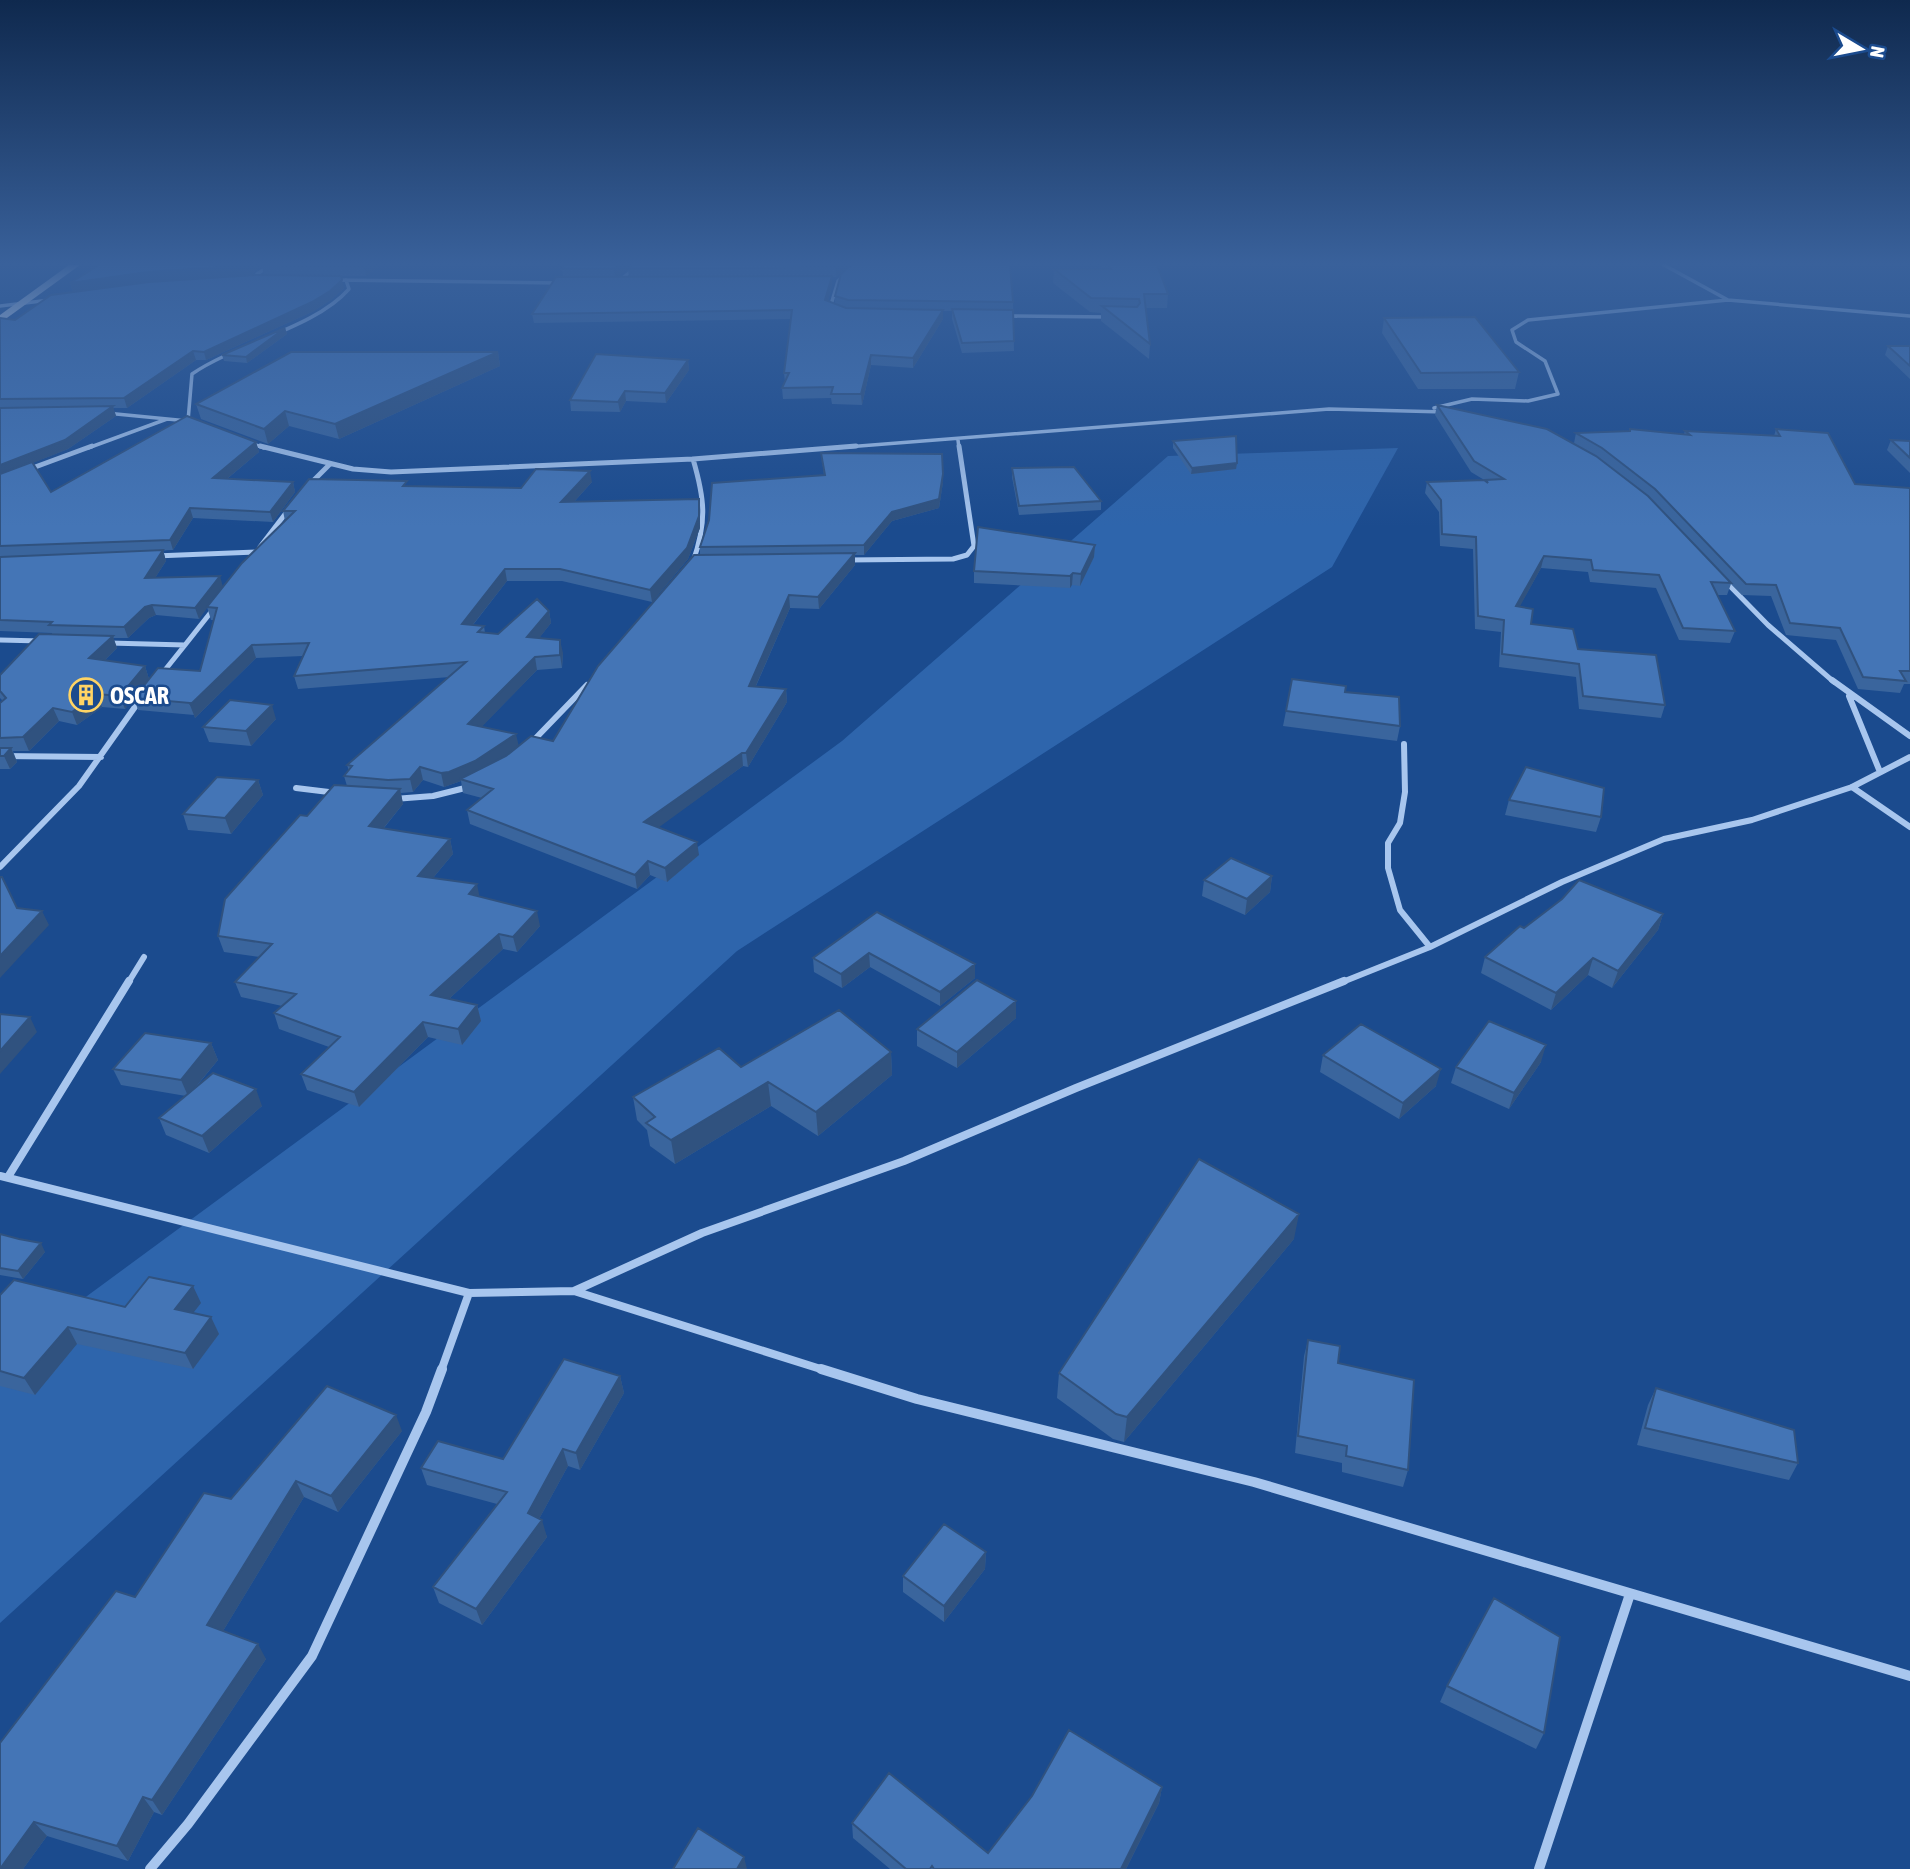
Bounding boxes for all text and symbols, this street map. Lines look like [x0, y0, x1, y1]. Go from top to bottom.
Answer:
north arrow [1826, 14, 1896, 84]
text: N [1866, 45, 1890, 59]
building icon: OSCAR [67, 676, 105, 714]
place label: OSCAR [110, 682, 169, 709]

